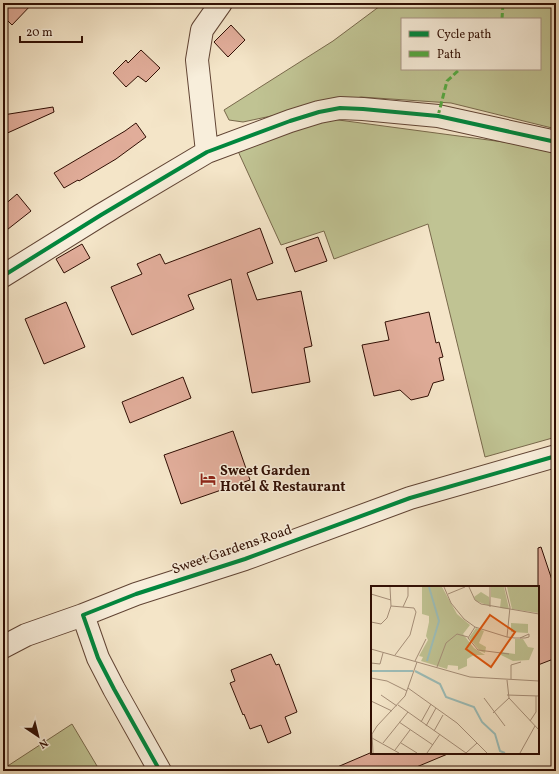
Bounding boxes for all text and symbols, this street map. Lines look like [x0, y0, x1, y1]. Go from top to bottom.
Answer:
scale bar [20, 18, 82, 44]
legend [401, 18, 541, 70]
text: 20 m [26, 25, 53, 41]
text: Cycle path [437, 27, 492, 43]
text: Path [437, 47, 461, 63]
place label: Sweet Garden Hotel & Restaurant [220, 462, 346, 497]
hotel icon: Sweet Garden Hotel & Restaurant [199, 470, 217, 488]
street label: Sweet Gardens Road [169, 521, 295, 579]
inset map [371, 586, 539, 754]
north arrow [18, 716, 58, 756]
text: N [35, 735, 50, 751]

